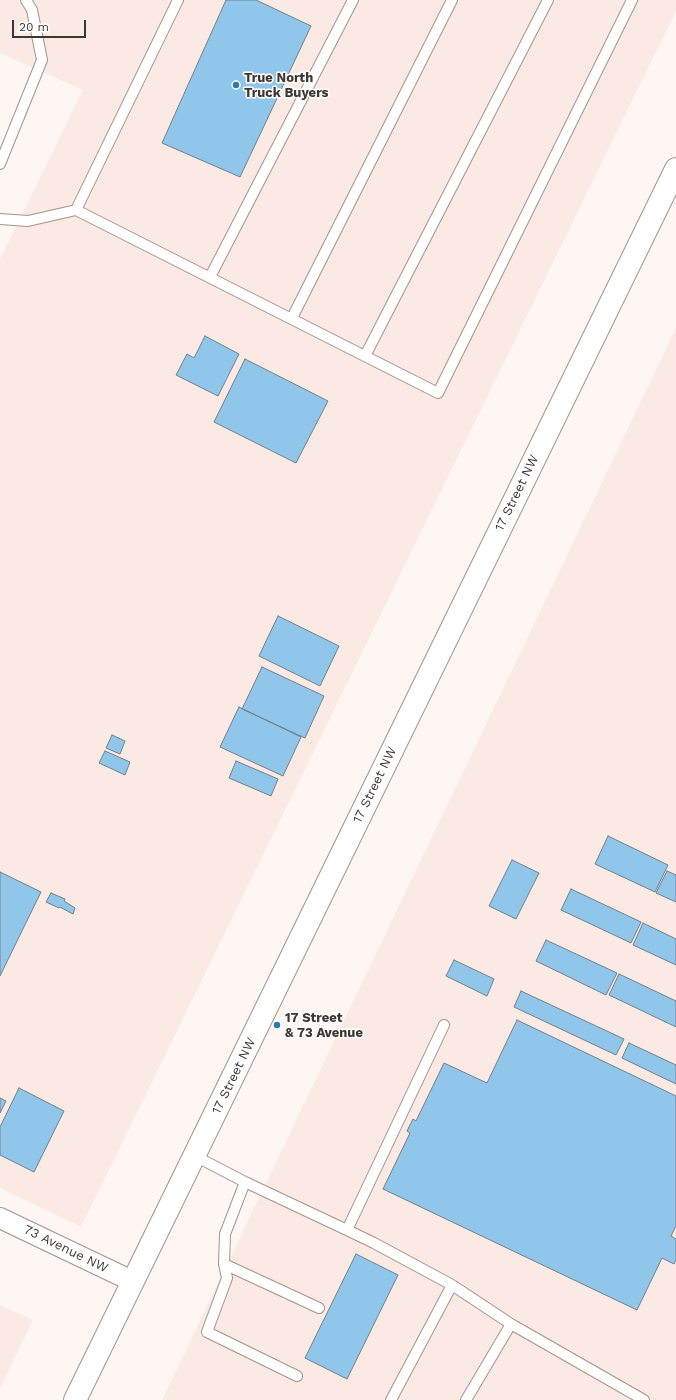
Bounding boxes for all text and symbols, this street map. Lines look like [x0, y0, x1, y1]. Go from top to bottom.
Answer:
scale bar [14, 12, 88, 38]
text: 20 m [19, 20, 49, 34]
place label: True North Truck Buyers [244, 70, 329, 101]
marker: True North Truck Buyers [231, 80, 241, 90]
street label: 17 Street NW [492, 453, 542, 533]
street label: 17 Street NW [350, 745, 400, 825]
place label: 17 Street & 73 Avenue [285, 1010, 363, 1041]
marker: 17 Street & 73 Avenue [272, 1020, 282, 1030]
street label: 17 Street NW [209, 1036, 259, 1116]
street label: 73 Avenue NW [21, 1222, 111, 1276]

